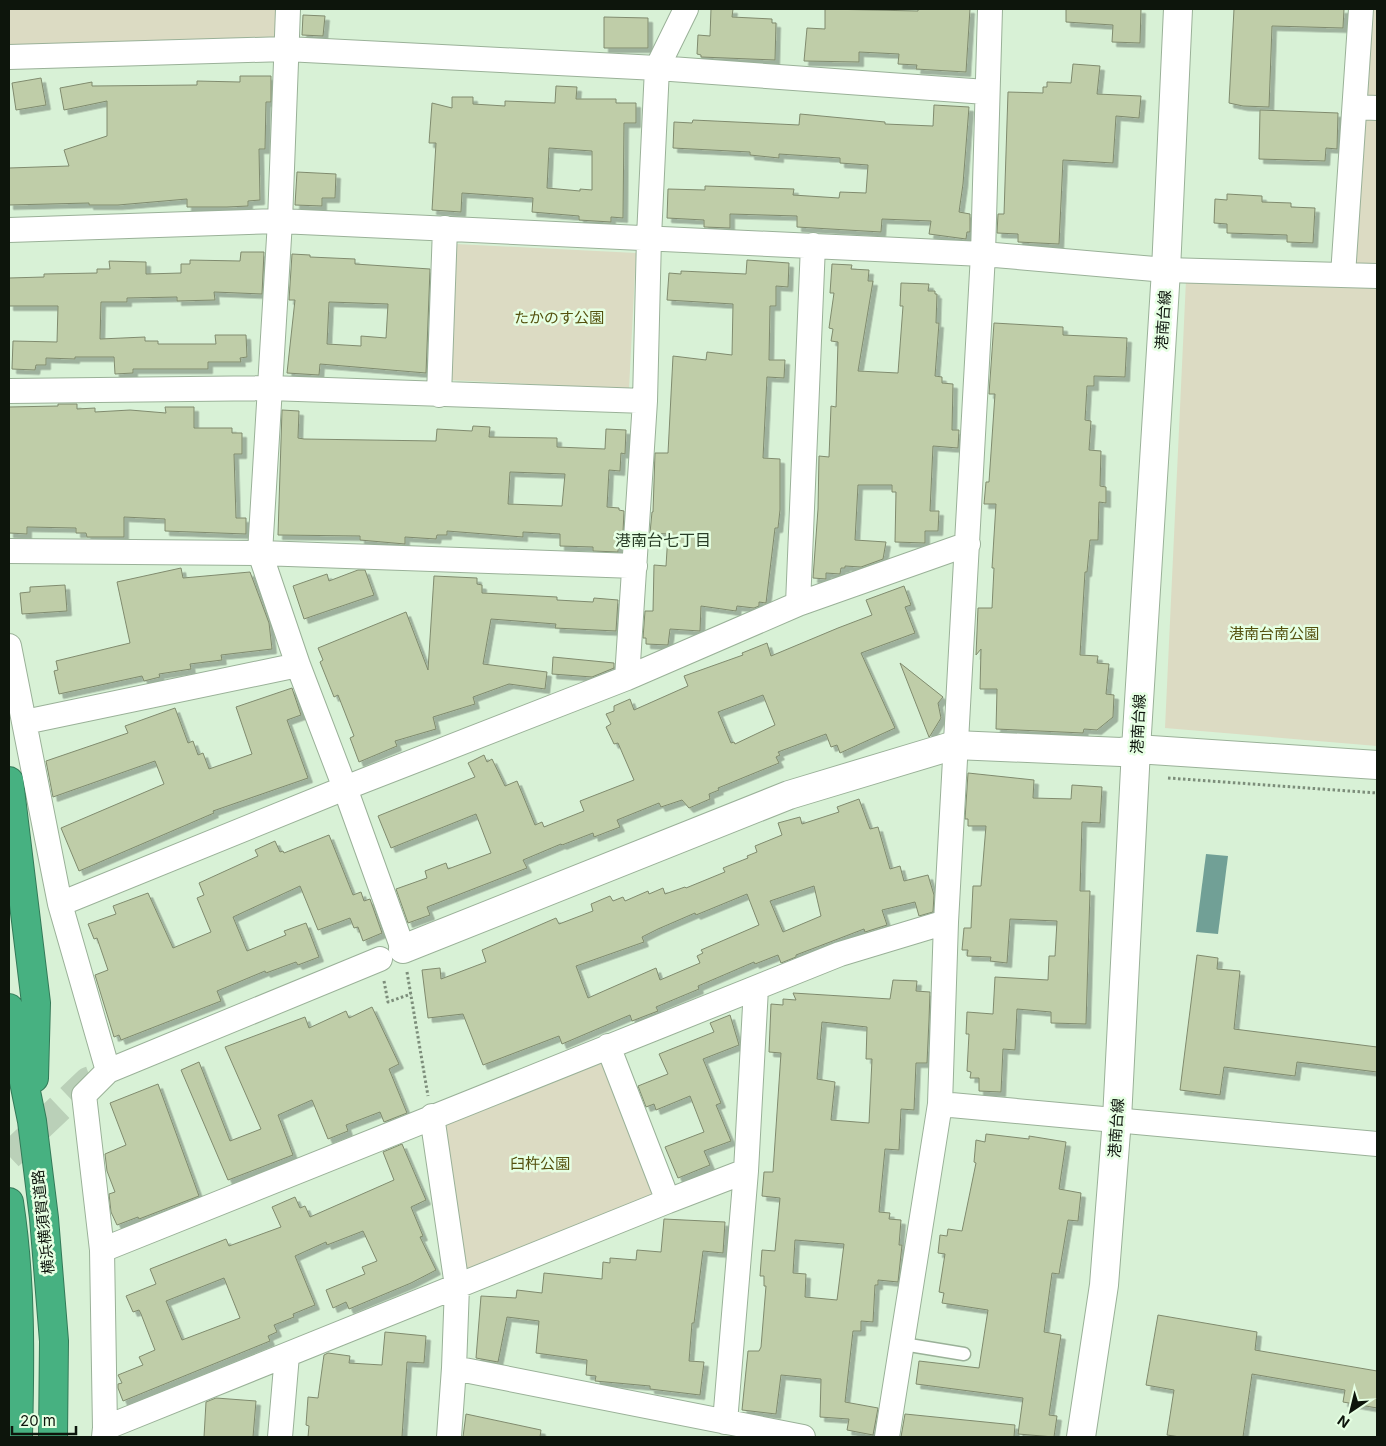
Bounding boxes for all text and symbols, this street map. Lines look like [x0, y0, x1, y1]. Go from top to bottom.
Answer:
street label: 港南台線 [1151, 289, 1175, 351]
park label: たかのす公園 [514, 308, 604, 327]
district label: 港南台七丁目 [615, 530, 711, 550]
park label: 港南台南公園 [1229, 624, 1319, 643]
street label: 港南台線 [1127, 694, 1149, 754]
street label: 港南台線 [1104, 1097, 1128, 1159]
park label: 臼杵公園 [510, 1154, 570, 1173]
street label: 横浜横須賀道路 [28, 1169, 58, 1275]
north arrow [1326, 1386, 1376, 1436]
scale bar [12, 1404, 76, 1436]
text: 20 m [20, 1411, 56, 1430]
text: N [1334, 1412, 1353, 1432]

